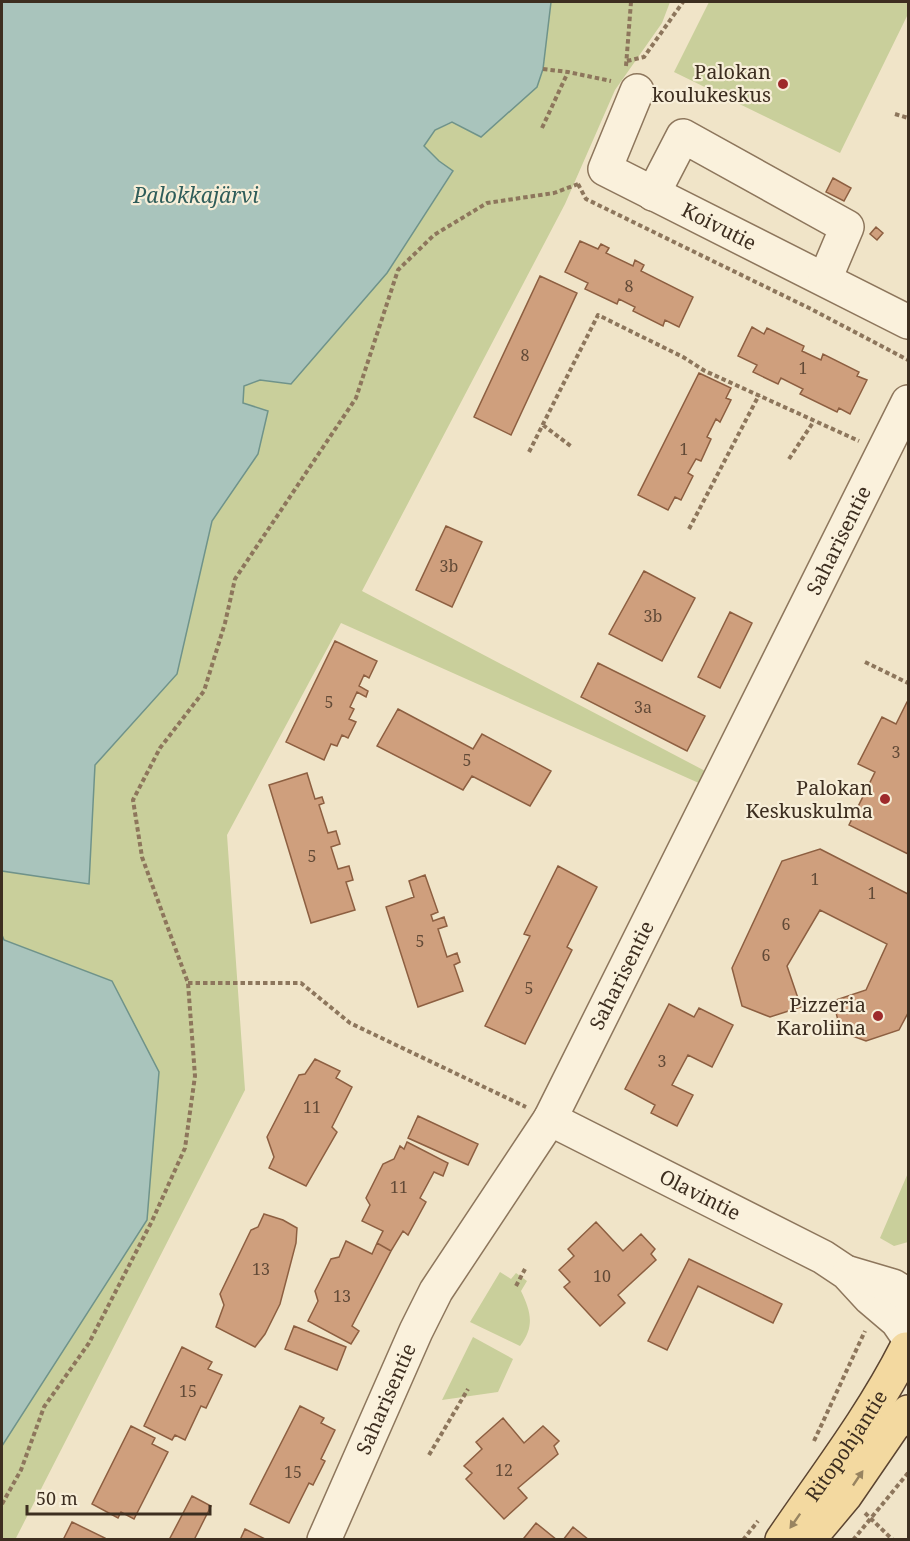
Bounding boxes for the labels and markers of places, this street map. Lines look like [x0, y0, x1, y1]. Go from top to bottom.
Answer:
place label: Palokan koulukeskus [652, 58, 771, 108]
marker: Palokan koulukeskus [776, 77, 790, 91]
place label: Palokan Keskuskulma [746, 774, 873, 824]
marker: Palokan Keskuskulma [878, 792, 892, 806]
place label: Pizzeria Karoliina [777, 991, 866, 1041]
marker: Pizzeria Karoliina [871, 1009, 885, 1023]

